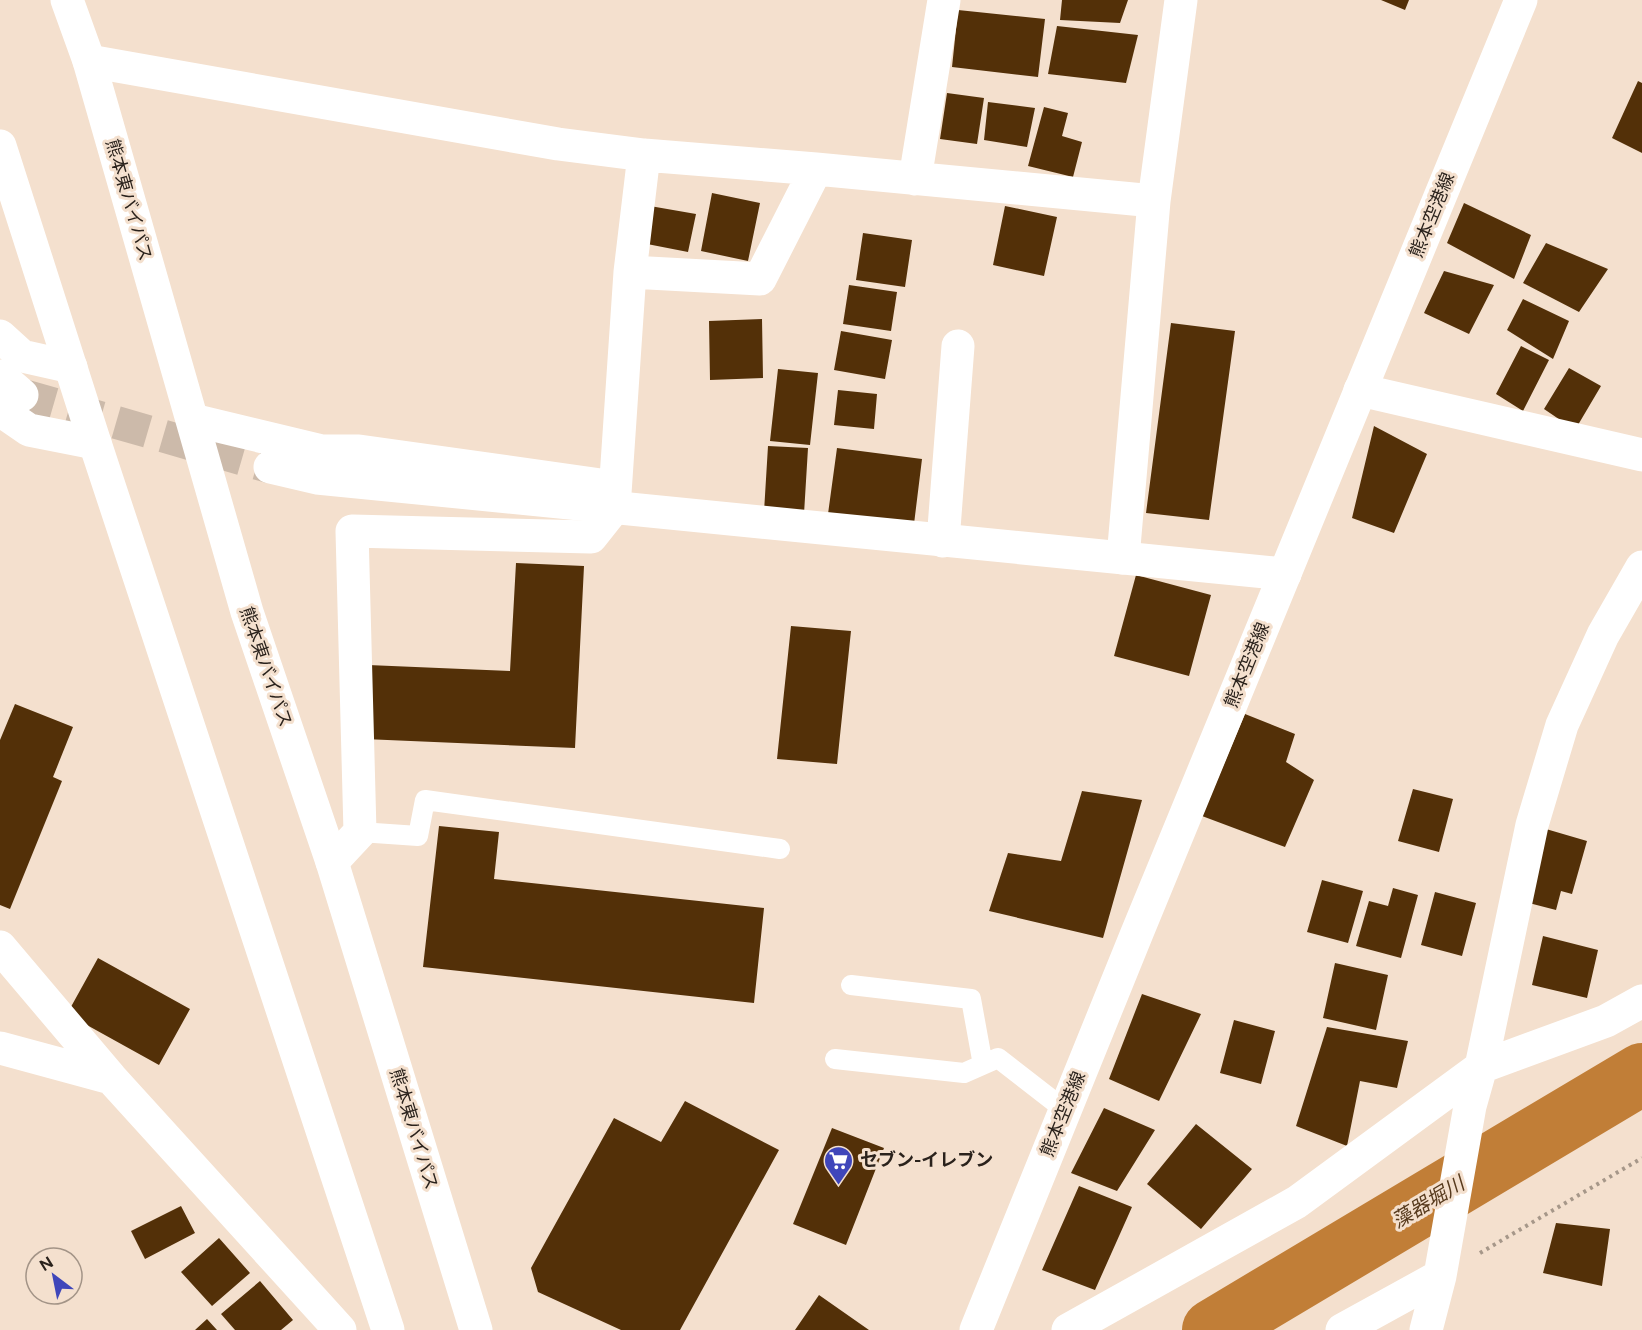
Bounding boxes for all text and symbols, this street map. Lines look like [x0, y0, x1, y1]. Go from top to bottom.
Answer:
street label: 熊本東バイパス [101, 137, 157, 263]
street label: 熊本空港線 [1405, 169, 1459, 261]
street label: 熊本東バイパス [235, 604, 297, 730]
street label: 熊本空港線 [1220, 619, 1274, 711]
street label: 熊本東バイパス [385, 1066, 443, 1192]
street label: 熊本空港線 [1036, 1068, 1090, 1160]
supermarket icon: セブン-イレブン [823, 1144, 855, 1186]
place label: セブン-イレブン [860, 1149, 993, 1171]
water label: 藻器堀川 [1388, 1170, 1470, 1233]
north arrow [24, 1246, 84, 1306]
text: N [36, 1252, 57, 1275]

